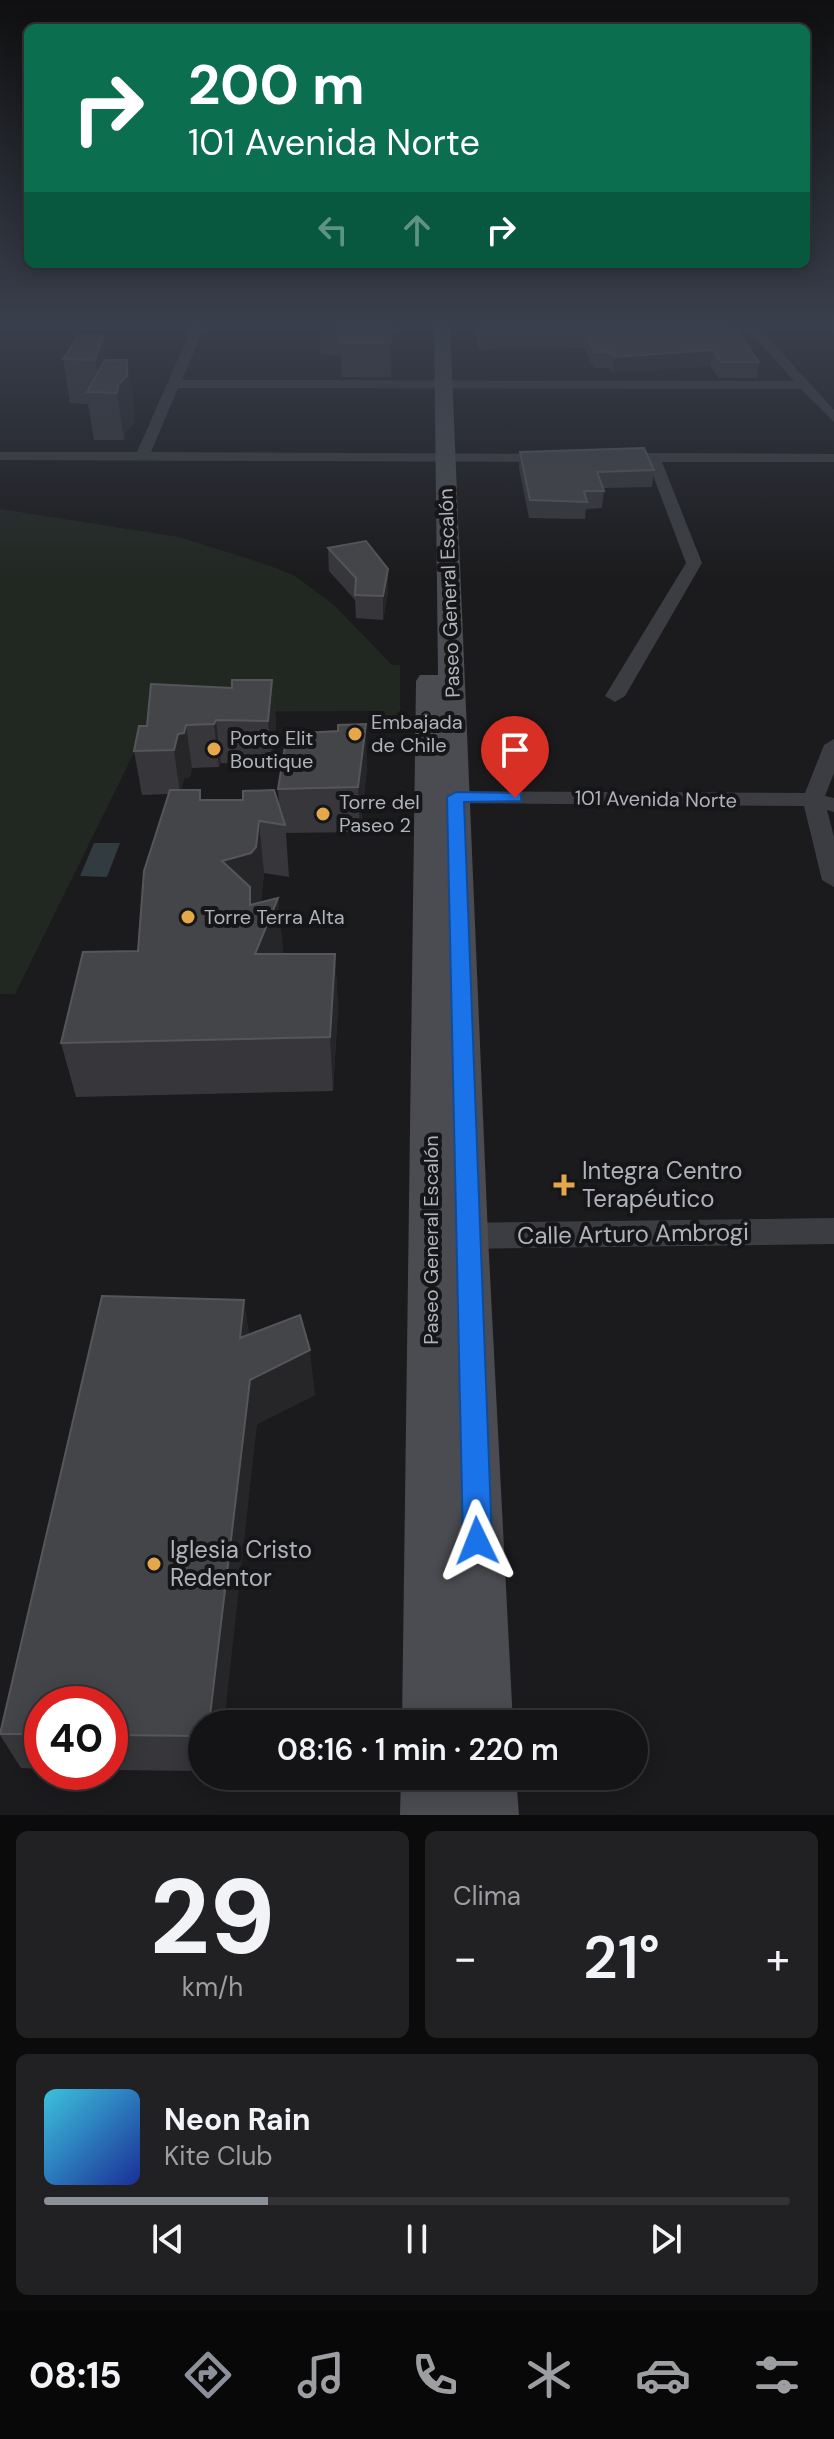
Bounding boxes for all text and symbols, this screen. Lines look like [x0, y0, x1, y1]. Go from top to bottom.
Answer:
text: 200 m [188, 48, 365, 121]
icon: right [56, 56, 160, 160]
text: 101 Avenida Norte [188, 119, 480, 166]
icon: left [311, 208, 355, 252]
icon: ahead [395, 208, 439, 252]
icon: right [479, 208, 523, 252]
street label: Paseo General Escalón [432, 488, 466, 698]
place label: Embajada de Chile [371, 709, 463, 758]
pin [481, 716, 549, 798]
place label: Porto Elit Boutique [230, 725, 314, 774]
marker: Embajada de Chile [346, 725, 364, 743]
icon: arrive [493, 728, 537, 772]
marker: Porto Elit Boutique [205, 740, 223, 758]
street label: 101 Avenida Norte [575, 785, 737, 813]
place label: Torre del Paseo 2 [339, 789, 420, 838]
marker: Torre del Paseo 2 [314, 805, 332, 823]
place label: Torre Terra Alta [204, 904, 345, 930]
marker: Torre Terra Alta [179, 908, 197, 926]
street label: Paseo General Escalón [418, 1135, 444, 1345]
place label: Integra Centro Terapéutico [582, 1155, 742, 1214]
marker: Integra Centro Terapéutico [553, 1174, 575, 1196]
street label: Calle Arturo Ambrogi [517, 1216, 749, 1251]
position arrow [435, 1499, 519, 1583]
place label: Iglesia Cristo Redentor [170, 1534, 312, 1593]
marker: Iglesia Cristo Redentor [145, 1555, 163, 1573]
speed limit sign: 40 [24, 1686, 128, 1790]
text: 08:16 · 1 min · 220 m [277, 1730, 559, 1769]
text: 29 [150, 1850, 275, 1985]
text: Clima [453, 1879, 521, 1913]
text: 21° [583, 1918, 660, 1997]
text: − [453, 1929, 477, 1987]
text: + [766, 1929, 790, 1987]
text: km/h [182, 1970, 243, 2004]
text: Neon Rain [164, 2100, 310, 2139]
text: Kite Club [164, 2139, 273, 2173]
icon: previous [146, 2217, 190, 2261]
icon: pause [395, 2217, 439, 2261]
icon: next [644, 2217, 688, 2261]
icon: directions [180, 2347, 236, 2403]
icon: music [293, 2347, 349, 2403]
icon: phone [407, 2347, 463, 2403]
icon: climate [521, 2347, 577, 2403]
icon: car [635, 2347, 691, 2403]
icon: filters [749, 2347, 805, 2403]
text: 08:15 [29, 2352, 122, 2399]

